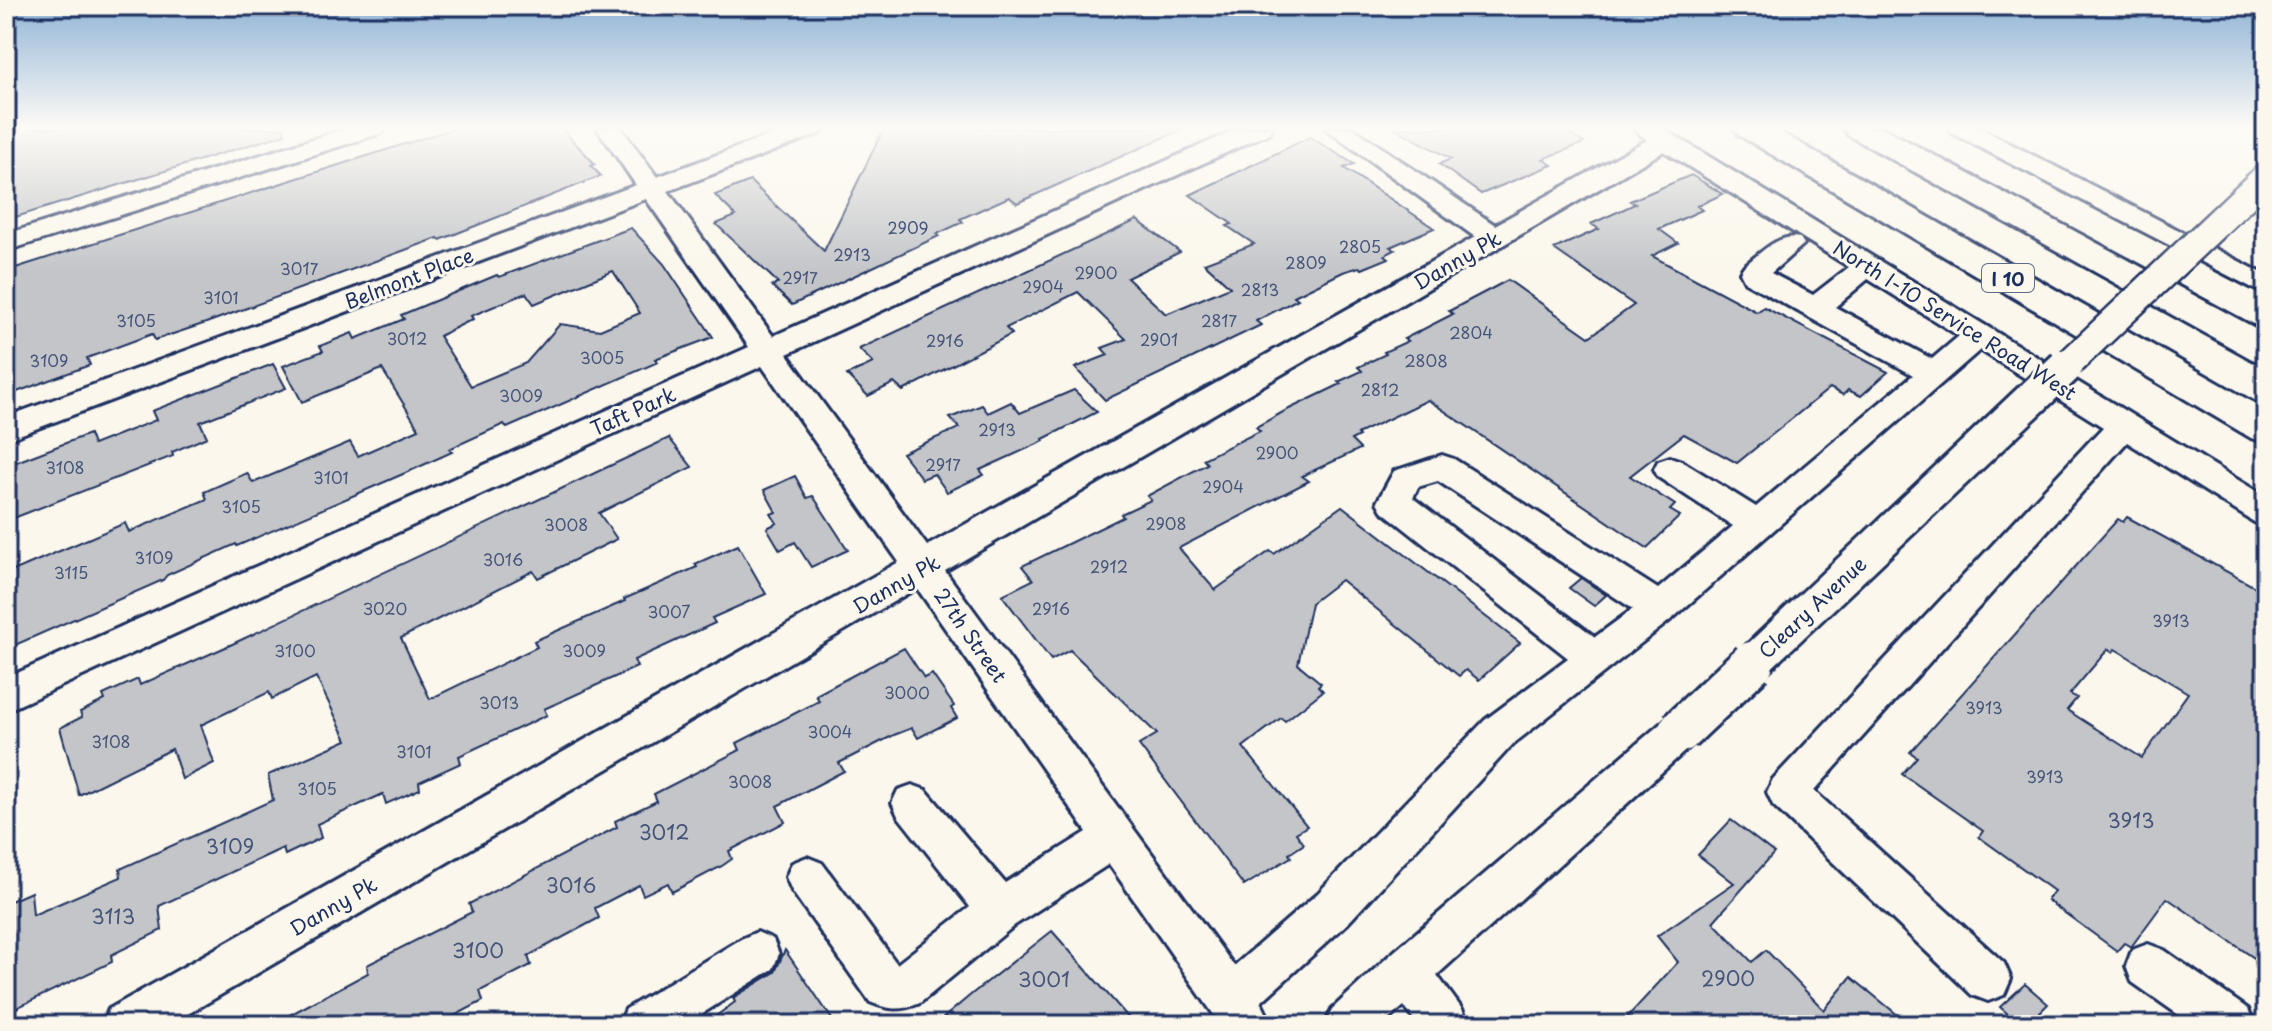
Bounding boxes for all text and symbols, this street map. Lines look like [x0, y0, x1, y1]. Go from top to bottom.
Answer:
house number: 2909 [887, 215, 929, 239]
street label: Danny Pk [1408, 223, 1506, 297]
street label: North I-10 Service Road West [1827, 233, 2083, 407]
house number: 2805 [1339, 234, 1381, 258]
street label: Belmont Place [340, 240, 478, 316]
house number: 2913 [833, 242, 871, 266]
house number: 2809 [1285, 250, 1327, 274]
house number: 3017 [280, 256, 319, 280]
house number: 2900 [1074, 260, 1118, 284]
road number: I 10 [1982, 264, 2034, 292]
house number: 2917 [782, 265, 818, 289]
house number: 2904 [1022, 274, 1064, 298]
house number: 2813 [1241, 277, 1279, 301]
house number: 3101 [203, 285, 239, 309]
house number: 3105 [116, 308, 156, 332]
house number: 2817 [1201, 308, 1238, 332]
house number: 2804 [1449, 320, 1493, 344]
house number: 3012 [387, 326, 427, 350]
house number: 2901 [1140, 327, 1178, 351]
house number: 2916 [926, 328, 964, 352]
house number: 3005 [580, 345, 624, 369]
house number: 3109 [30, 348, 68, 372]
house number: 2808 [1404, 348, 1448, 372]
house number: 2812 [1361, 377, 1399, 401]
street label: Taft Park [585, 379, 681, 443]
house number: 3009 [499, 383, 543, 407]
house number: 2913 [978, 417, 1016, 441]
house number: 2900 [1255, 440, 1299, 464]
house number: 2917 [925, 452, 961, 476]
house number: 3108 [45, 455, 85, 479]
house number: 3101 [313, 465, 349, 489]
house number: 2904 [1202, 474, 1244, 498]
house number: 3105 [221, 494, 261, 518]
house number: 2908 [1146, 511, 1186, 535]
house number: 3008 [544, 512, 588, 536]
house number: 3109 [135, 545, 173, 569]
house number: 3016 [483, 547, 523, 571]
street label: Danny Pk [847, 547, 945, 621]
street label: Cleary Avenue [1751, 549, 1873, 665]
house number: 2912 [1090, 554, 1128, 578]
house number: 3115 [54, 560, 88, 584]
street label: 27th Street [927, 582, 1015, 688]
house number: 3020 [363, 596, 407, 620]
house number: 2916 [1032, 596, 1070, 620]
house number: 3007 [648, 599, 690, 623]
house number: 3913 [2152, 608, 2190, 632]
house number: 3100 [274, 638, 316, 662]
house number: 3009 [562, 638, 606, 662]
house number: 3000 [884, 680, 930, 704]
house number: 3013 [479, 690, 519, 714]
house number: 3913 [1965, 695, 2003, 719]
house number: 3004 [808, 719, 852, 743]
house number: 3108 [91, 729, 131, 753]
house number: 3101 [396, 739, 432, 763]
house number: 3913 [2026, 764, 2064, 788]
house number: 3008 [728, 769, 772, 793]
house number: 3105 [297, 776, 337, 800]
house number: 3913 [2108, 805, 2154, 835]
house number: 3012 [639, 817, 689, 847]
house number: 3109 [206, 831, 254, 861]
street label: Danny Pk [284, 869, 382, 943]
house number: 3016 [546, 870, 596, 900]
house number: 3113 [91, 901, 135, 931]
house number: 3100 [452, 935, 504, 965]
house number: 2900 [1701, 963, 1755, 993]
house number: 3001 [1018, 964, 1070, 994]

